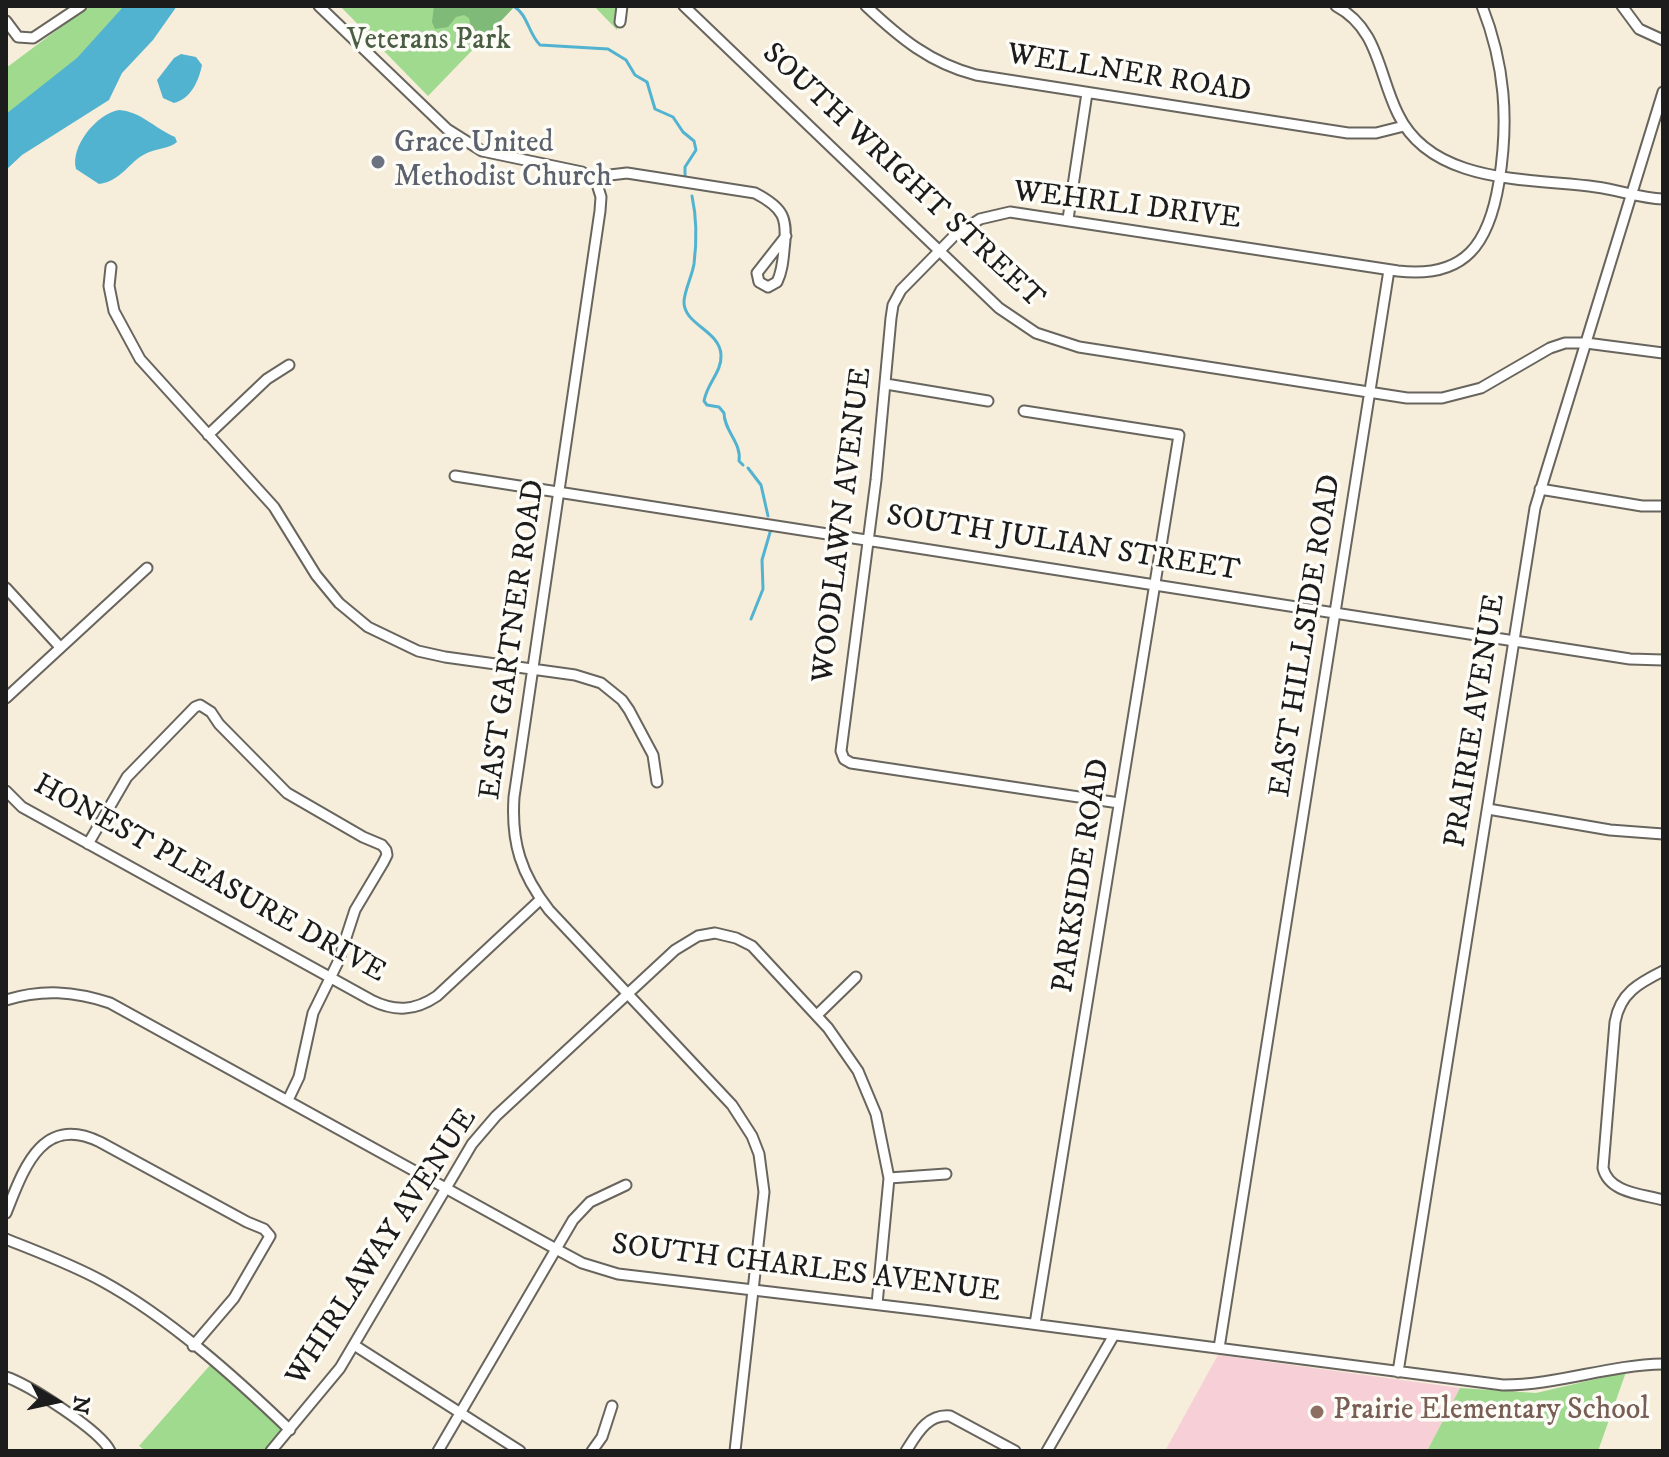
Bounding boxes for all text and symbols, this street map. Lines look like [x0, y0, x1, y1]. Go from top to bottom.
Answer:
park label: Veterans Park [347, 24, 511, 60]
street label: SOUTH WRIGHT STREET [753, 37, 1051, 317]
street label: WELLNER ROAD [1005, 38, 1253, 112]
place label: Grace United Methodist Church [394, 127, 612, 198]
marker: Grace United Methodist Church [369, 153, 387, 171]
street label: WEHRLI DRIVE [1011, 175, 1243, 239]
street label: WOODLAWN AVENUE [807, 365, 881, 685]
street label: EAST HILLSIDE ROAD [1264, 472, 1350, 800]
street label: EAST GARTNER ROAD [474, 478, 554, 802]
street label: SOUTH JULIAN STREET [884, 499, 1242, 591]
street label: PRAIRIE AVENUE [1439, 592, 1515, 850]
street label: PARKSIDE ROAD [1047, 756, 1119, 996]
street label: HONEST PLEASURE DRIVE [27, 768, 391, 992]
street label: WHIRLAWAY AVENUE [280, 1103, 486, 1393]
street label: SOUTH CHARLES AVENUE [610, 1228, 1002, 1312]
north arrow [16, 1361, 96, 1441]
text: N [65, 1394, 95, 1416]
place label: Prairie Elementary School [1333, 1394, 1649, 1430]
marker: Prairie Elementary School [1308, 1403, 1326, 1421]

